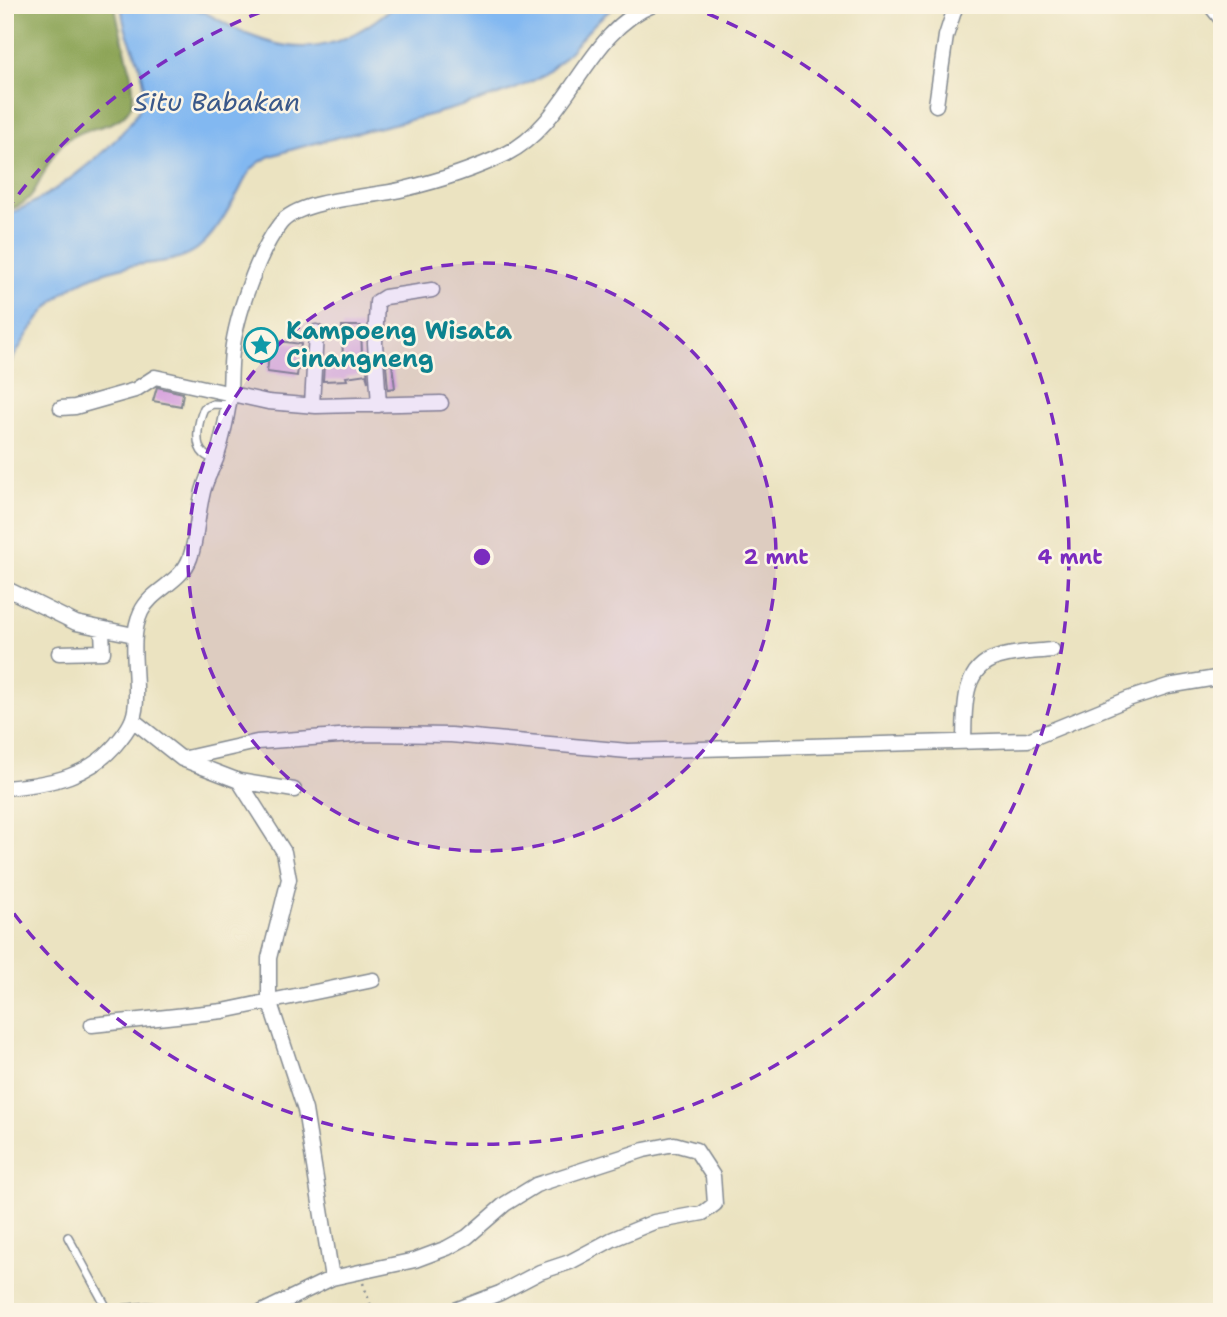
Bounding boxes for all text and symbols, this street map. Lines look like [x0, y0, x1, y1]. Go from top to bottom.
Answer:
water label: Situ Babakan [134, 84, 300, 119]
place label: Kampoeng Wisata Cinangneng [286, 315, 513, 375]
place icon: Kampoeng Wisata Cinangneng [242, 326, 280, 364]
text: 2 mnt [744, 543, 808, 571]
text: 4 mnt [1038, 543, 1102, 571]
centre of rings [470, 545, 494, 569]

